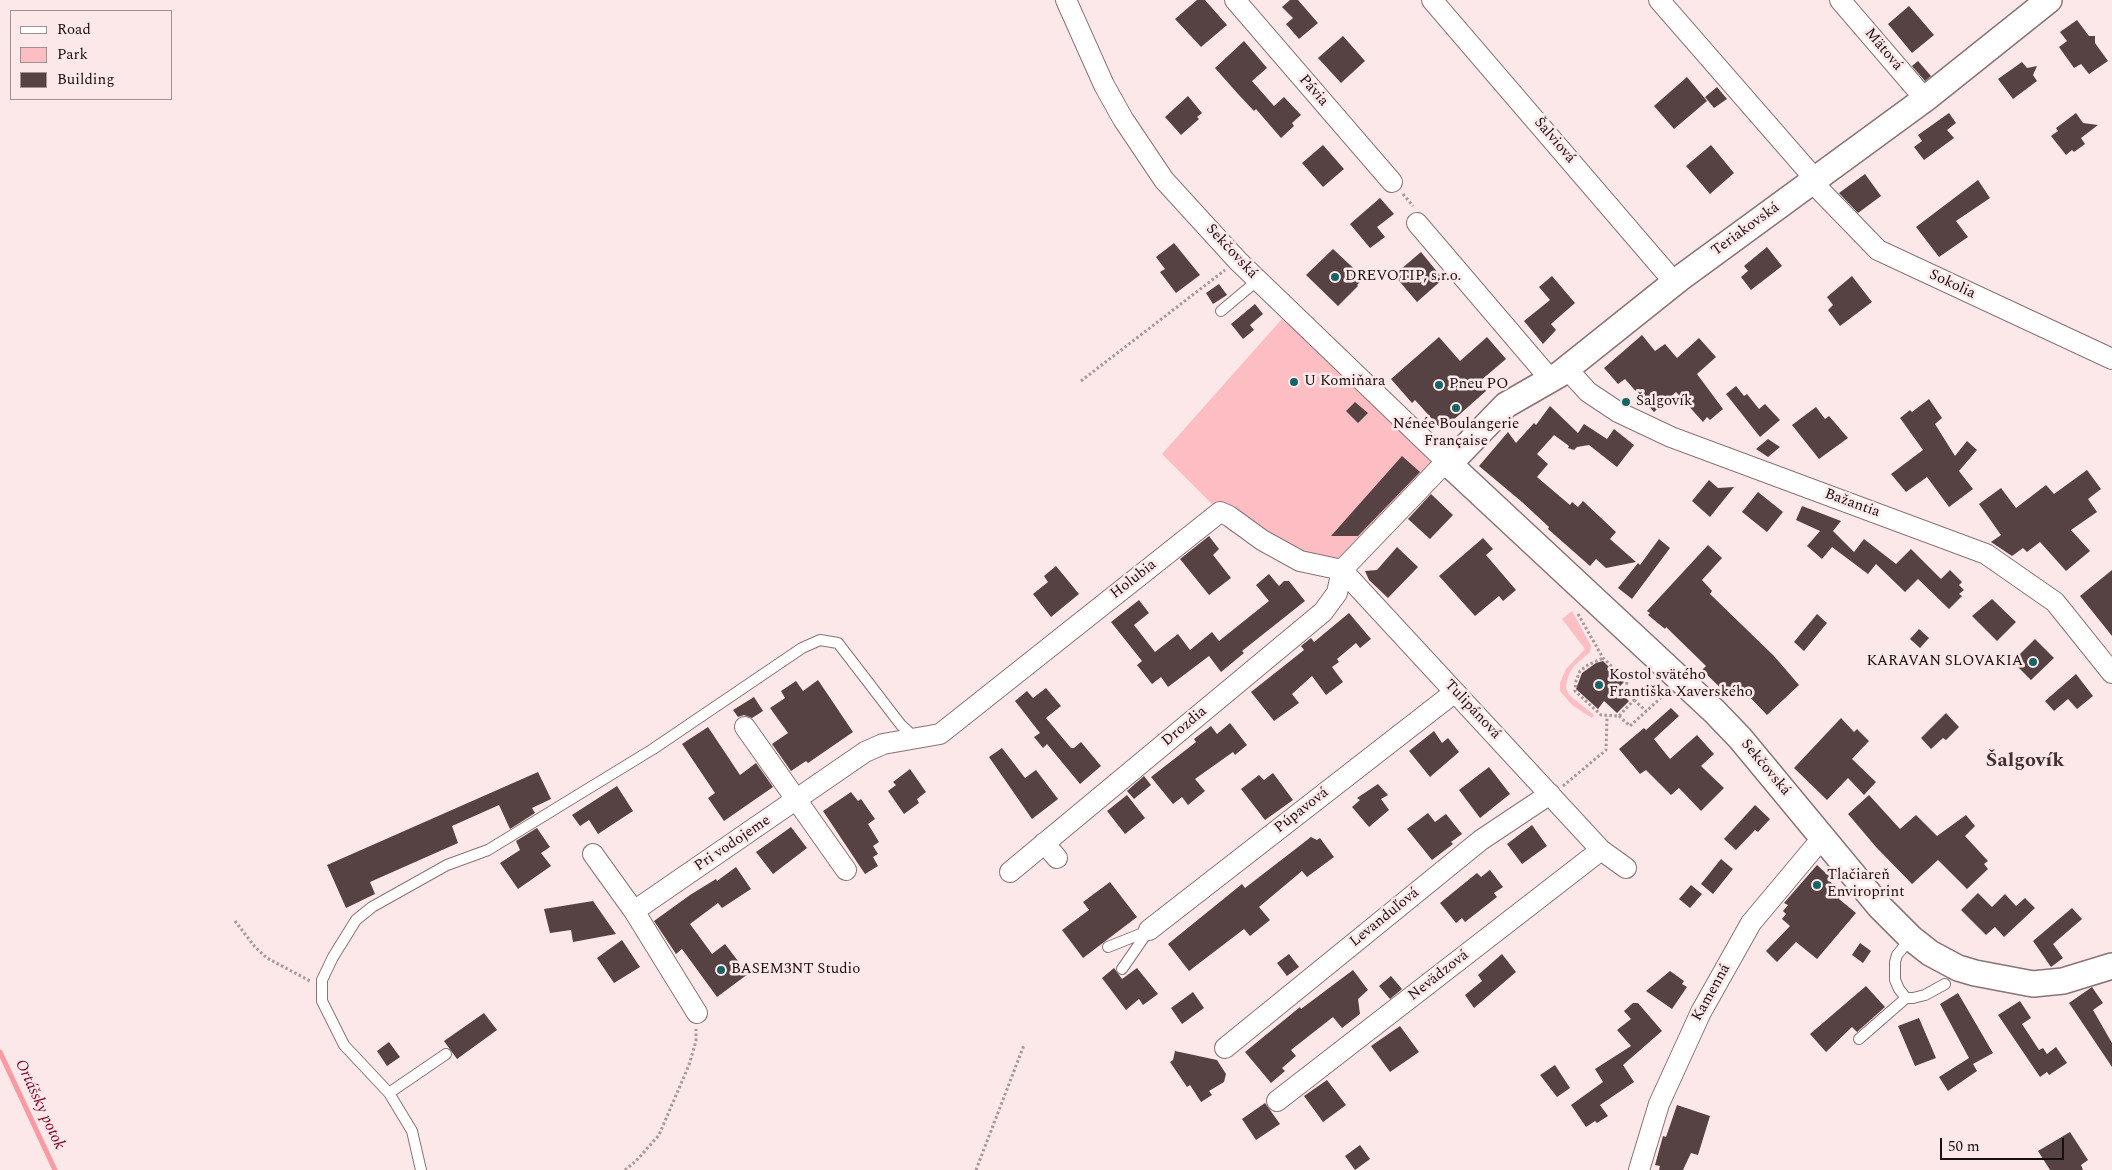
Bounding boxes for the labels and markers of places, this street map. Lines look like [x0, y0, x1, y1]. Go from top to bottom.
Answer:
place label: DREVOTIP, s.r.o. [1345, 268, 1461, 286]
marker: DREVOTIP, s.r.o. [1329, 271, 1341, 283]
place label: U Komiňara [1304, 373, 1385, 391]
marker: U Komiňara [1288, 376, 1300, 388]
place label: Pneu PO [1449, 376, 1508, 394]
marker: Pneu PO [1433, 379, 1445, 391]
place label: Šalgovík [1636, 393, 1692, 411]
marker: Šalgovík [1620, 396, 1632, 408]
marker: Nénée Boulangerie Française [1450, 402, 1462, 414]
place label: Nénée Boulangerie Française [1393, 416, 1519, 451]
place label: KARAVAN SLOVAKIA [1866, 653, 2023, 671]
marker: KARAVAN SLOVAKIA [2027, 656, 2039, 668]
place label: Kostol svätého Františka Xaverského [1609, 667, 1753, 702]
marker: Kostol svätého Františka Xaverského [1593, 679, 1605, 691]
place label: Tlačiareň Enviroprint [1827, 867, 1905, 902]
marker: Tlačiareň Enviroprint [1811, 879, 1823, 891]
place label: BASEM3NT Studio [731, 961, 860, 979]
marker: BASEM3NT Studio [715, 964, 727, 976]

